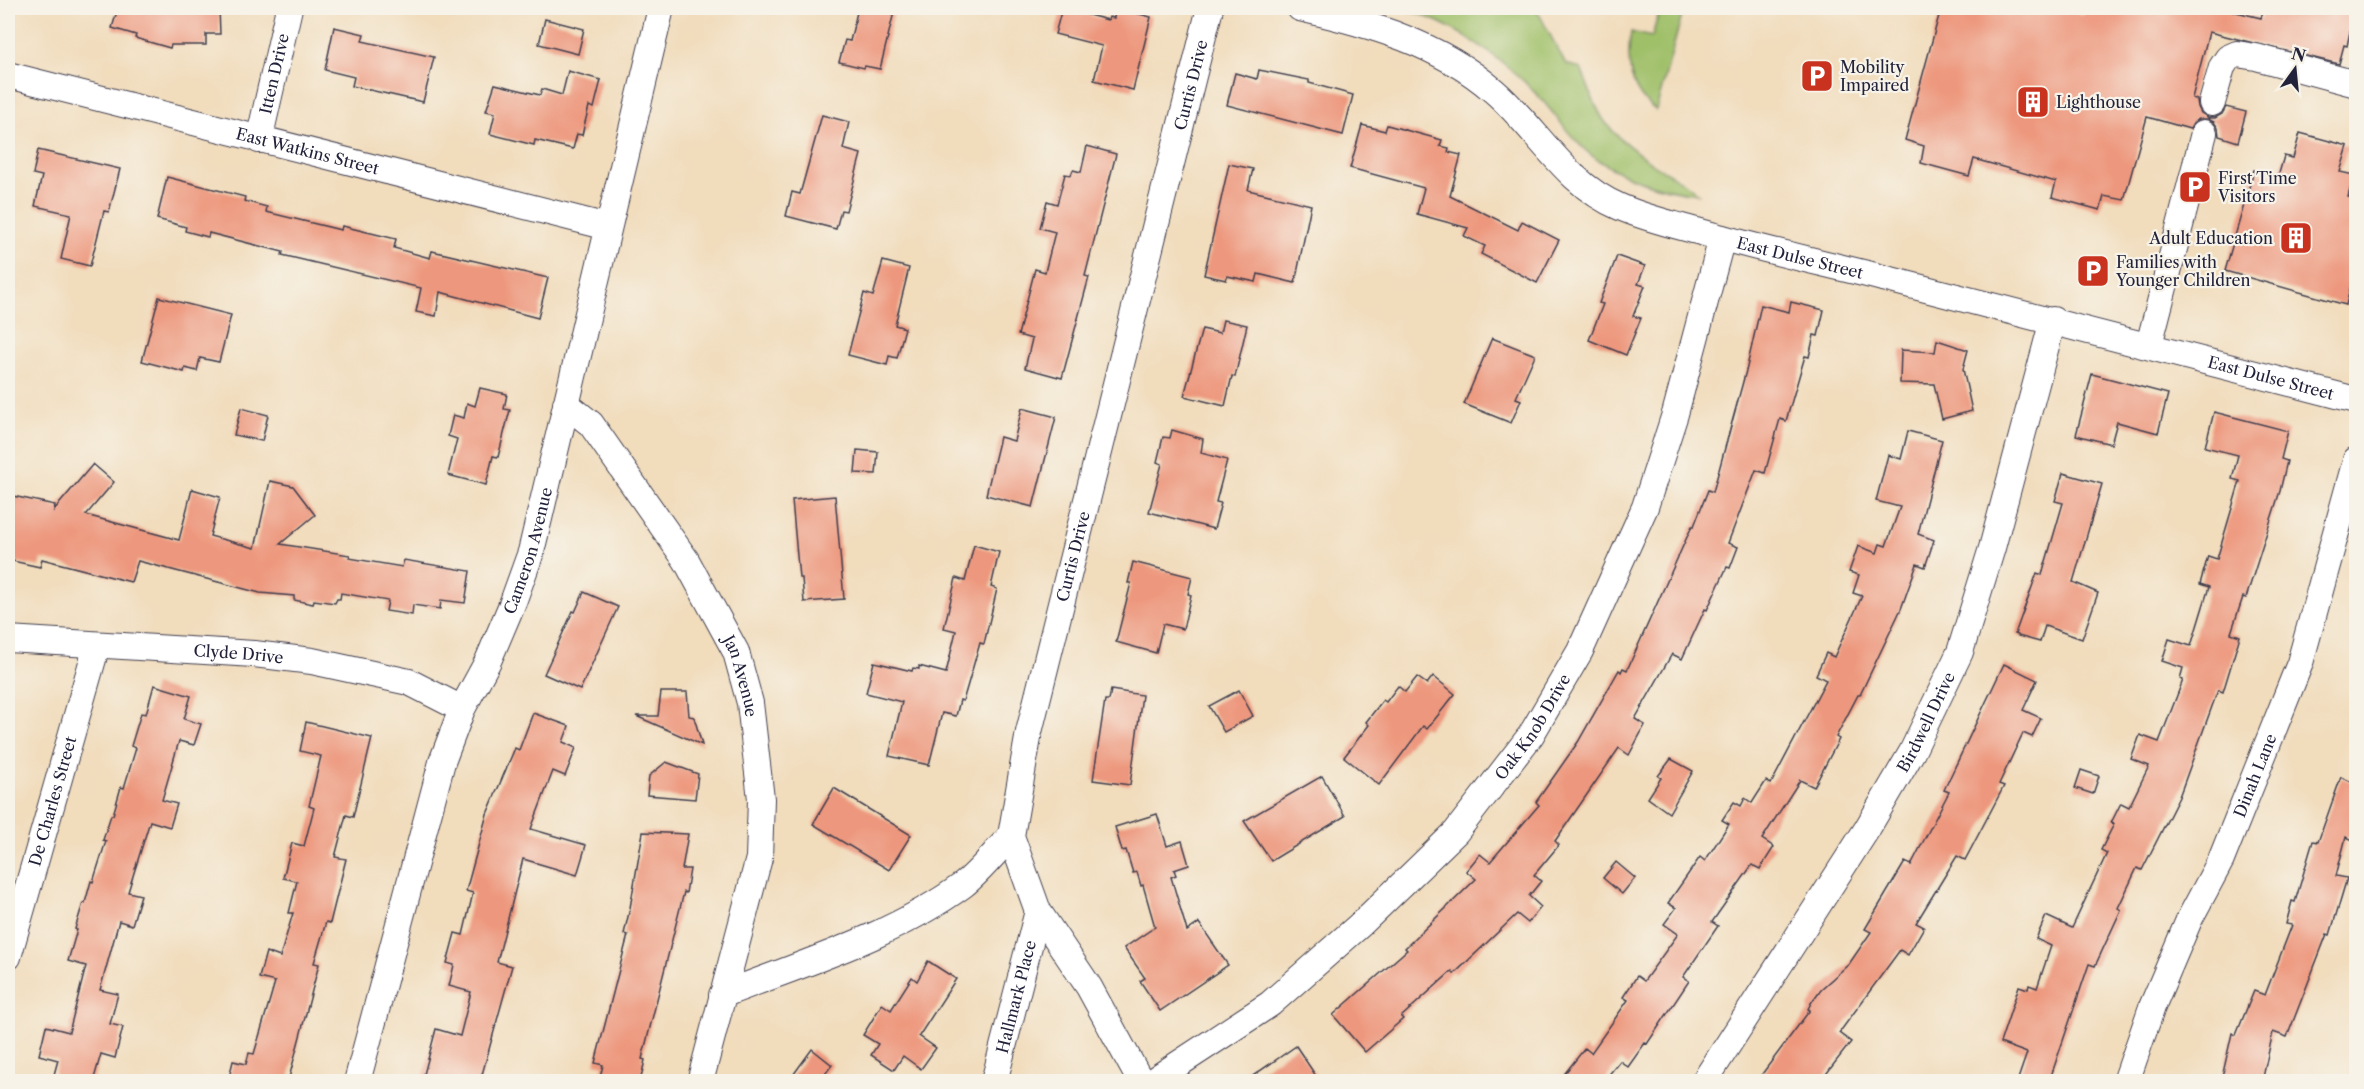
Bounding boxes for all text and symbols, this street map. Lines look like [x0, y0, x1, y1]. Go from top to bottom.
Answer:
street label: Itten Drive [255, 31, 293, 116]
street label: Curtis Drive [1170, 38, 1212, 132]
north arrow [2265, 39, 2325, 99]
text: N [2290, 43, 2308, 66]
place label: Mobility Impaired [1840, 57, 1910, 95]
parking icon: Mobility Impaired [1799, 58, 1835, 94]
building icon: Lighthouse [2015, 84, 2051, 120]
place label: Lighthouse [2056, 92, 2141, 112]
street label: East Watkins Street [234, 123, 381, 179]
place label: First Time Visitors [2217, 168, 2297, 206]
parking icon: First Time Visitors [2177, 169, 2213, 205]
building icon: Adult Education [2278, 220, 2314, 256]
place label: Adult Education [2148, 228, 2273, 248]
street label: East Dulse Street [1735, 232, 1866, 283]
place label: Families with Younger Children [2115, 252, 2250, 290]
parking icon: Families with Younger Children [2075, 253, 2111, 289]
street label: East Dulse Street [2206, 352, 2336, 404]
street label: Cameron Avenue [499, 485, 556, 617]
street label: Curtis Drive [1052, 509, 1094, 604]
street label: Jan Avenue [717, 629, 762, 718]
street label: Clyde Drive [193, 640, 285, 667]
street label: Birdwell Drive [1892, 669, 1959, 776]
street label: Oak Knob Drive [1490, 670, 1574, 784]
street label: Dinah Lane [2229, 731, 2281, 820]
street label: De Charles Street [24, 734, 81, 868]
street label: Hallmark Place [992, 938, 1040, 1055]

